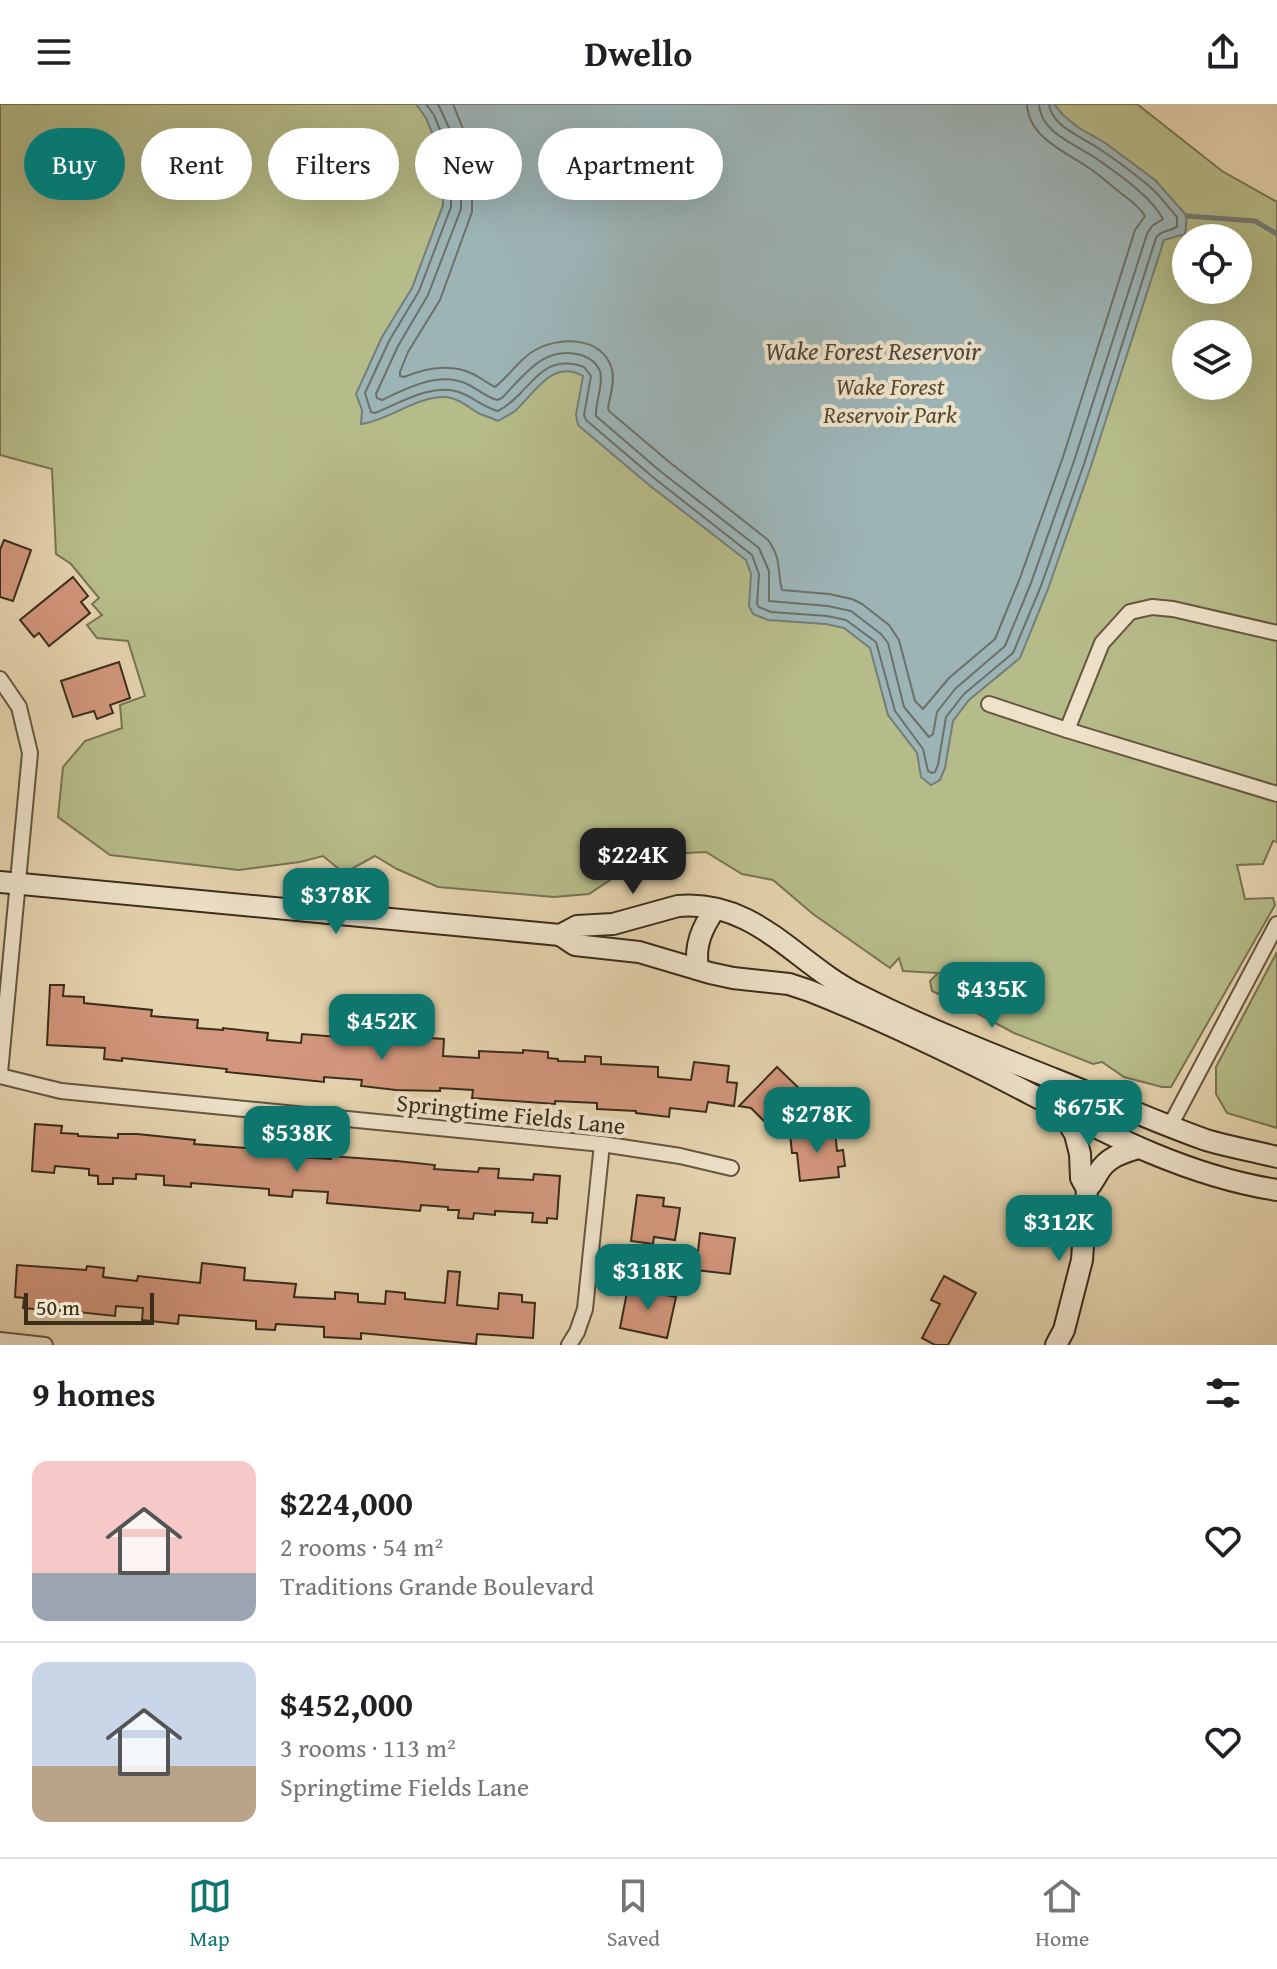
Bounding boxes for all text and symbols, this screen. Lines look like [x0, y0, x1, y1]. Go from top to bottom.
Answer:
text: Dwello [585, 26, 692, 79]
icon: menu [32, 30, 76, 74]
icon: share [1201, 30, 1245, 74]
chip: Buy [24, 128, 125, 200]
chip: Rent [141, 128, 252, 200]
chip: Filters [268, 128, 399, 200]
chip: New [415, 128, 522, 200]
chip: Apartment [538, 128, 723, 200]
map controls [1172, 224, 1252, 400]
button: locate [1172, 224, 1252, 304]
button: layers [1172, 320, 1252, 400]
water label: Wake Forest Reservoir [765, 331, 982, 370]
park label: Wake Forest Reservoir Park [822, 369, 957, 432]
pin: $224K [577, 828, 689, 896]
text: $224K [598, 834, 668, 873]
pin: $378K [280, 868, 392, 936]
text: $378K [301, 874, 371, 913]
pin: $435K [936, 962, 1048, 1030]
text: $435K [957, 968, 1027, 1007]
pin: $452K [326, 994, 438, 1062]
text: $452K [347, 1000, 417, 1039]
pin: $675K [1033, 1080, 1145, 1148]
street label: Springtime Fields Lane [395, 1085, 627, 1143]
text: $675K [1054, 1086, 1124, 1125]
pin: $278K [761, 1087, 873, 1155]
text: $278K [782, 1093, 852, 1132]
pin: $538K [241, 1106, 353, 1174]
text: $538K [262, 1112, 332, 1151]
pin: $312K [1003, 1195, 1115, 1263]
text: $312K [1024, 1201, 1094, 1240]
pin: $318K [592, 1244, 704, 1312]
text: $318K [613, 1250, 683, 1289]
scale bar [24, 1289, 154, 1325]
text: 50 m [36, 1291, 80, 1323]
text: 9 homes [32, 1369, 156, 1418]
icon: filters [1201, 1371, 1245, 1415]
text: $224,000 [280, 1478, 413, 1527]
icon: home [96, 1493, 192, 1589]
icon: heart [1201, 1519, 1245, 1563]
text: 2 rooms · 54 m² [280, 1527, 443, 1566]
text: Traditions Grande Boulevard [280, 1566, 594, 1605]
text: $452,000 [280, 1679, 413, 1728]
icon: home [96, 1694, 192, 1790]
icon: heart [1201, 1720, 1245, 1764]
text: 3 rooms · 113 m² [280, 1728, 456, 1767]
text: Springtime Fields Lane [280, 1767, 529, 1806]
tab: Map [188, 1874, 232, 1954]
tab: Saved [607, 1874, 660, 1954]
tab: Home [1035, 1874, 1089, 1954]

